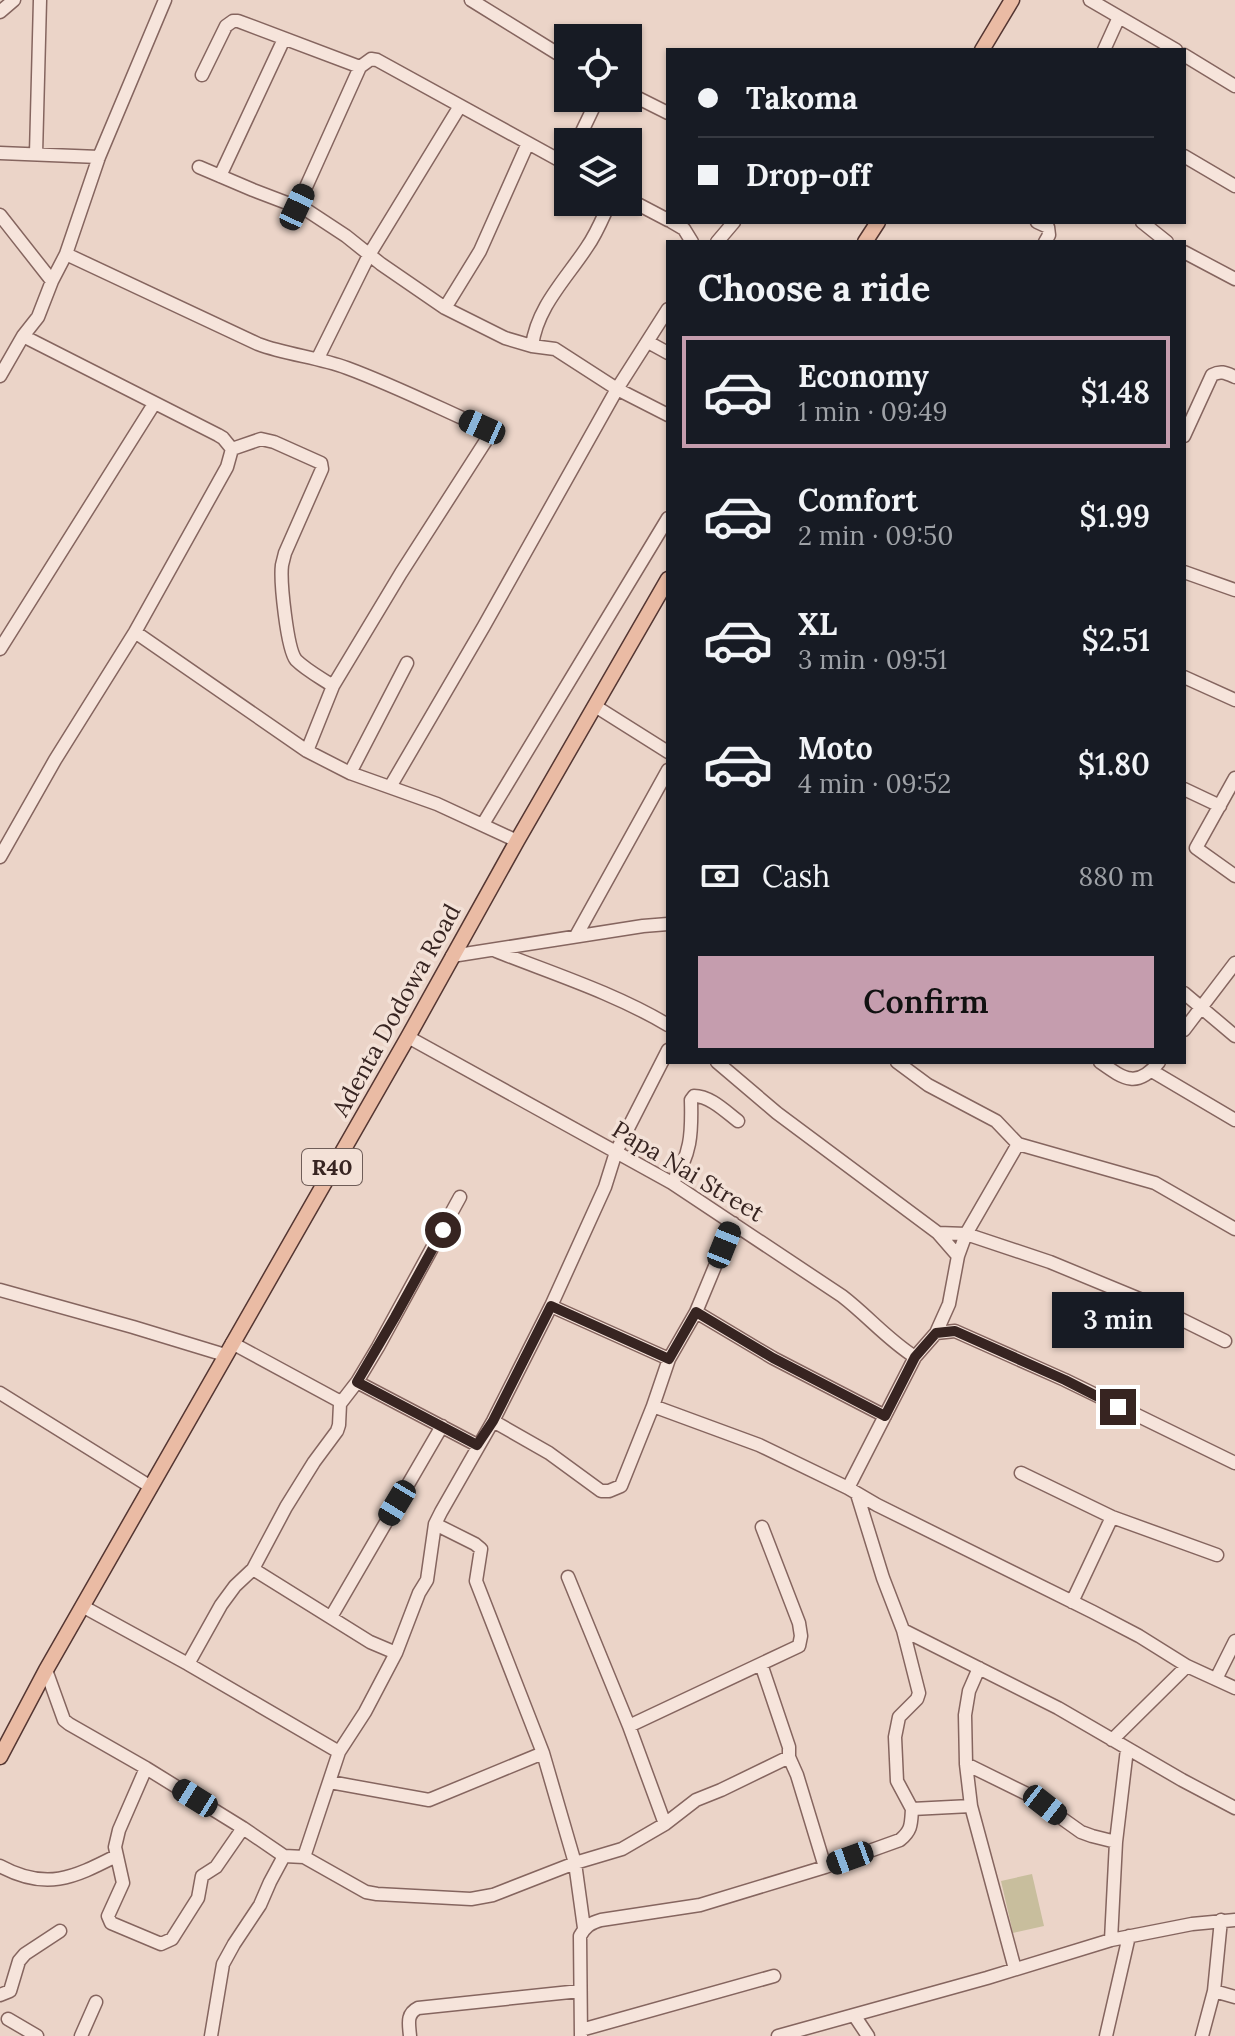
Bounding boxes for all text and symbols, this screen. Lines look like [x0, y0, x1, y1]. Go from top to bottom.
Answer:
map controls [554, 24, 642, 216]
button: locate [554, 24, 642, 112]
text: Takoma [746, 79, 858, 117]
button: layers [554, 128, 642, 216]
text: Drop-off [746, 156, 871, 194]
car [276, 180, 318, 234]
text: Choose a ride [698, 265, 930, 311]
icon: car [702, 356, 774, 428]
text: Economy [798, 357, 929, 395]
text: $1.48 [1081, 373, 1150, 411]
text: 1 min · 09:49 [798, 395, 948, 428]
car [455, 406, 509, 448]
icon: car [702, 480, 774, 552]
text: Comfort [798, 481, 918, 519]
text: $1.99 [1079, 497, 1150, 535]
text: 2 min · 09:50 [798, 519, 953, 552]
icon: car [702, 604, 774, 676]
text: XL [798, 605, 837, 643]
text: $2.51 [1082, 621, 1150, 659]
text: 3 min · 09:51 [798, 643, 947, 676]
icon: car [702, 728, 774, 800]
text: Moto [798, 729, 873, 767]
text: $1.80 [1078, 745, 1150, 783]
text: 4 min · 09:52 [798, 767, 951, 800]
icon: cash [698, 854, 742, 898]
text: Cash [762, 857, 830, 895]
text: 880 m [1079, 860, 1154, 893]
street label: Adenta Dodowa Road [324, 898, 467, 1123]
button: Confirm [698, 956, 1154, 1048]
street label: Papa Nai Street [607, 1114, 770, 1229]
road number: R40 [302, 1149, 362, 1185]
route start [425, 1212, 461, 1248]
car [704, 1218, 744, 1272]
callout: 3 min [1052, 1291, 1184, 1347]
text: 3 min [1083, 1303, 1153, 1336]
route end [1100, 1389, 1136, 1425]
car [374, 1476, 420, 1530]
car [168, 1775, 222, 1821]
car [1019, 1781, 1071, 1829]
car [823, 1839, 877, 1877]

